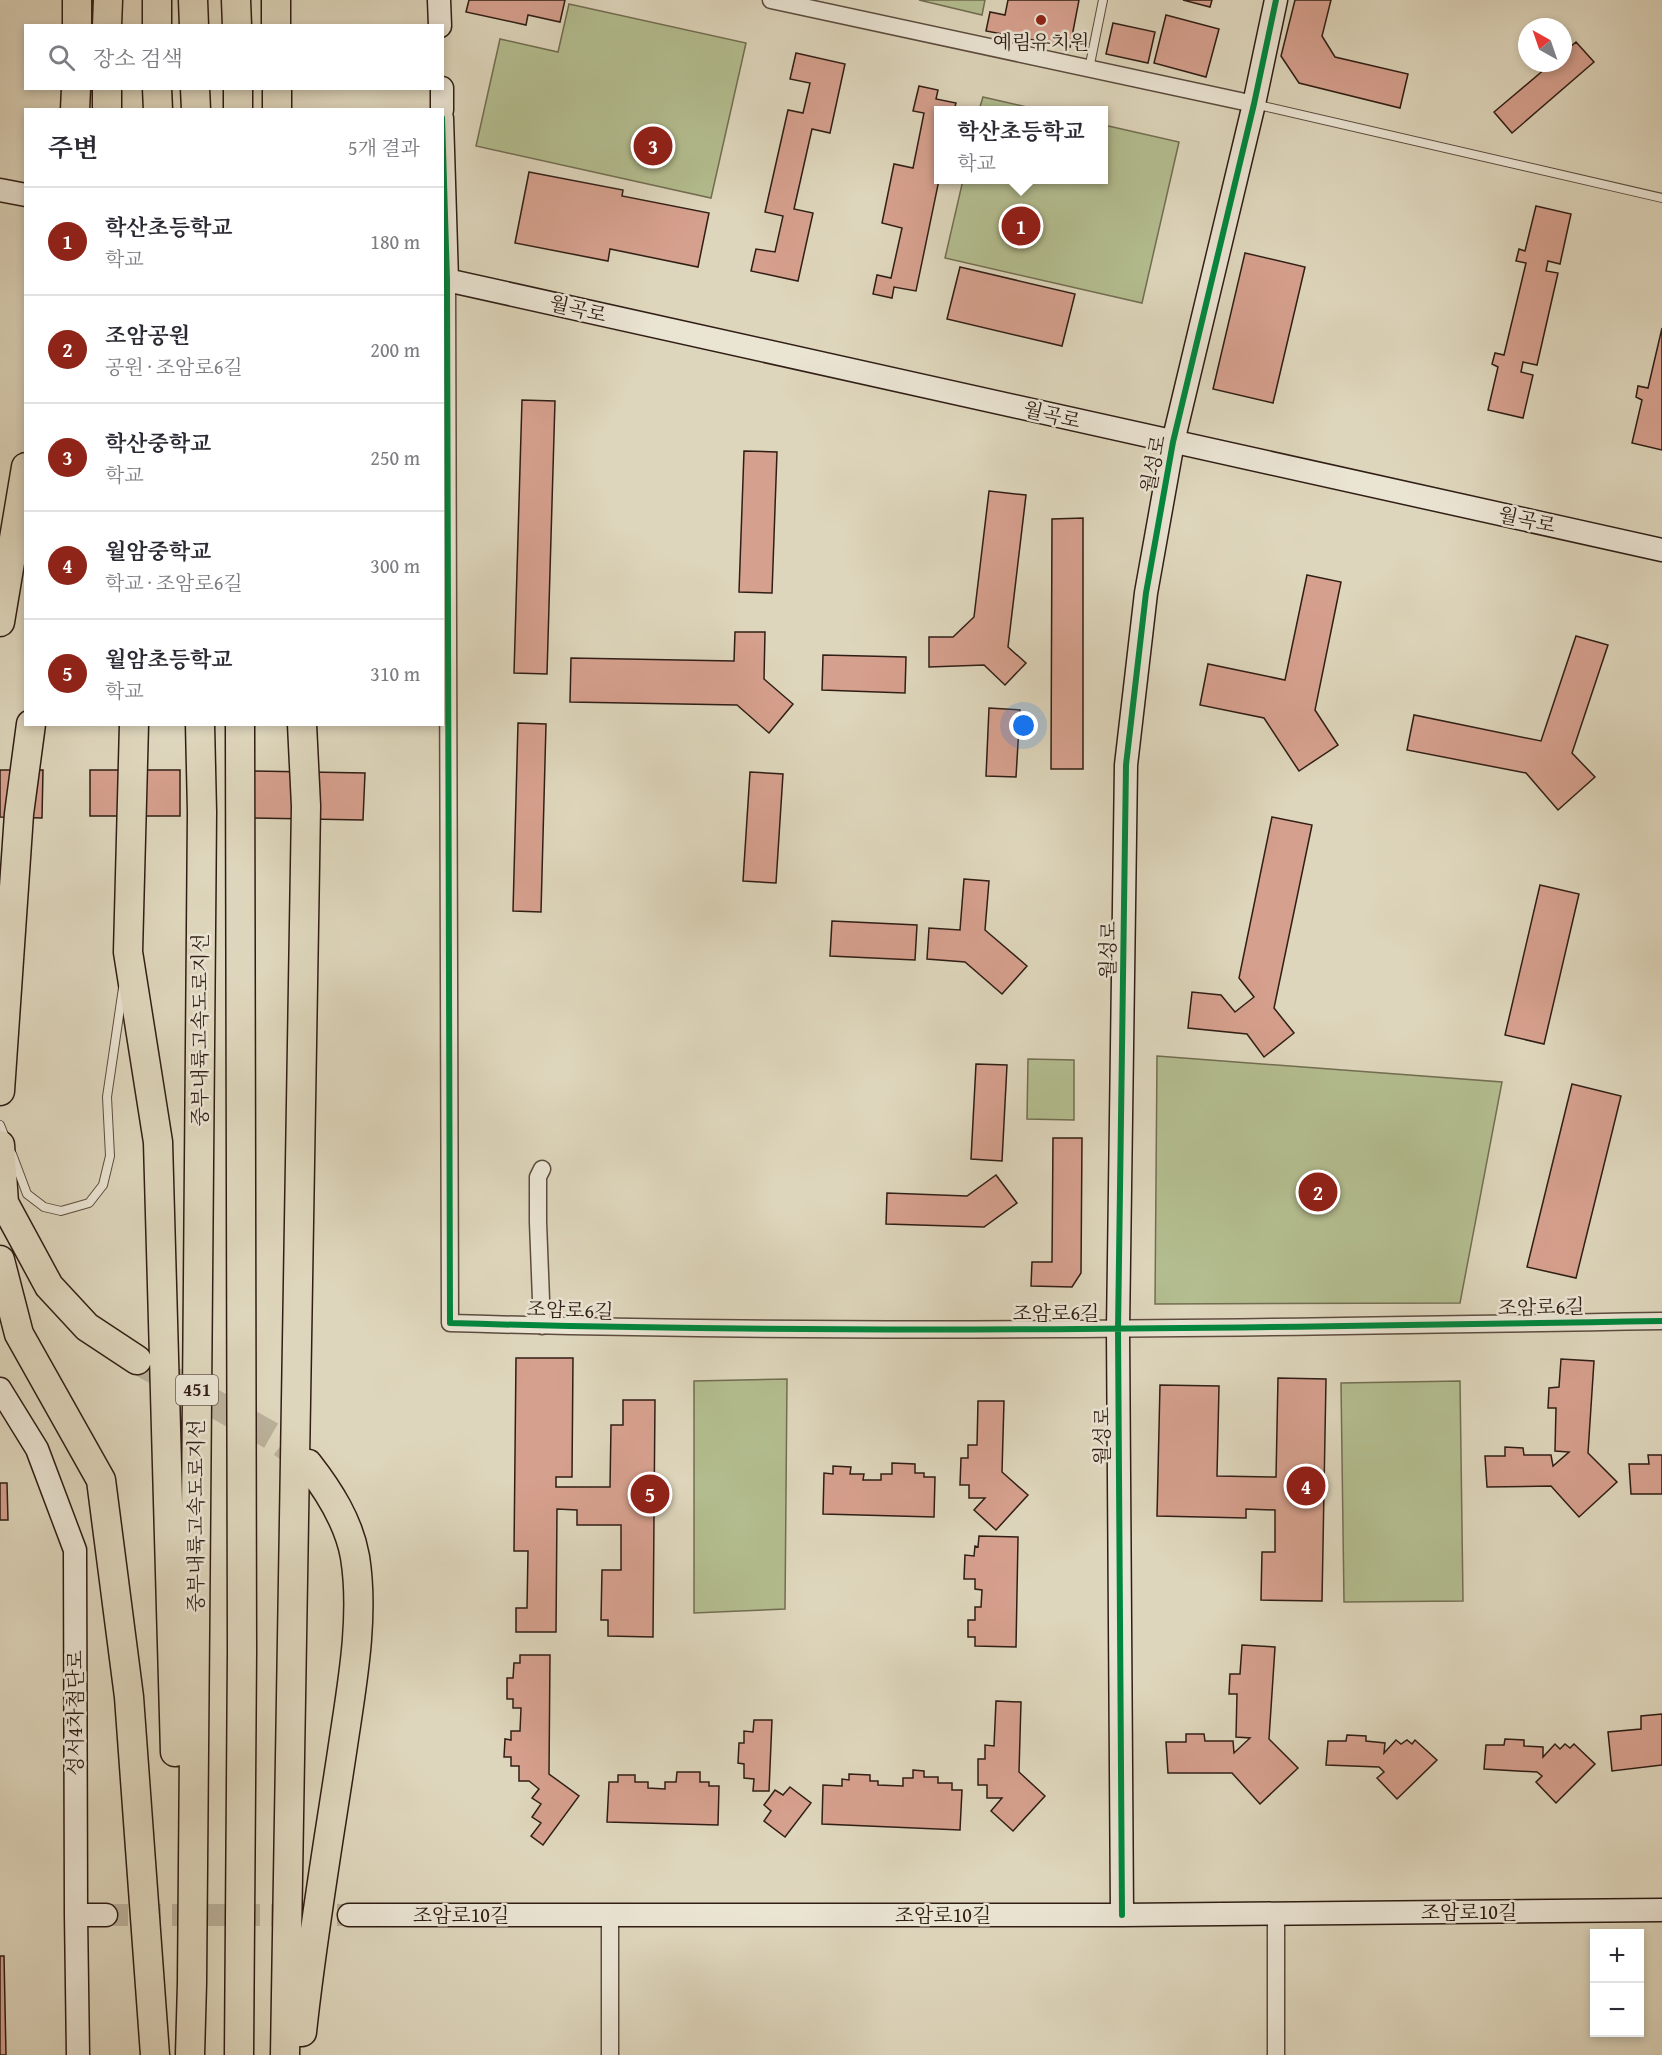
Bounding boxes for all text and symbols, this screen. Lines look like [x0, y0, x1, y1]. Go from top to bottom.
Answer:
marker: 예림유치원 [1034, 13, 1048, 27]
north arrow [1518, 18, 1572, 72]
search box [24, 24, 444, 90]
place label: 예림유치원 [993, 27, 1089, 56]
icon: search [45, 41, 78, 74]
text: 장소 검색 [93, 42, 183, 74]
popup [934, 106, 1108, 184]
text: 학산초등학교 [957, 115, 1085, 147]
pin: 3 [634, 124, 672, 168]
text: 주변 [48, 128, 98, 167]
text: 5개 결과 [348, 133, 420, 162]
text: 학교 [957, 148, 996, 177]
pin: 1 [1002, 204, 1040, 248]
text: 학산초등학교 [105, 211, 233, 243]
text: 1 [62, 227, 73, 256]
text: 180 m [370, 227, 420, 256]
text: 학교 [105, 244, 144, 273]
street label: 월곡로 [547, 288, 610, 329]
text: 조암공원 [105, 319, 190, 351]
text: 2 [62, 335, 73, 364]
text: 200 m [370, 335, 420, 364]
text: 공원 · 조암로6길 [105, 352, 243, 381]
street label: 월곡로 [1021, 394, 1084, 435]
text: 학산중학교 [105, 427, 211, 459]
street label: 월성로 [1133, 433, 1172, 495]
text: 3 [62, 443, 73, 472]
text: 250 m [370, 443, 420, 472]
text: 학교 [105, 460, 144, 489]
street label: 월곡로 [1496, 499, 1558, 540]
text: 월암중학교 [105, 535, 211, 567]
text: 4 [62, 551, 73, 580]
text: 300 m [370, 551, 420, 580]
text: 학교 · 조암로6길 [105, 568, 243, 597]
text: 월암초등학교 [105, 643, 233, 675]
text: 5 [62, 659, 73, 688]
text: 310 m [370, 659, 420, 688]
text: 학교 [105, 676, 144, 705]
your location [1009, 711, 1038, 740]
street label: 월성로 [1092, 921, 1123, 979]
street label: 중부내륙고속도로지선 [185, 933, 214, 1127]
pin: 2 [1298, 1170, 1338, 1214]
street label: 조암로6길 [1497, 1291, 1585, 1322]
street label: 조암로6길 [526, 1293, 614, 1326]
street label: 조암로6길 [1013, 1298, 1099, 1327]
road number: 451 [176, 1375, 218, 1405]
street label: 월성로 [1087, 1407, 1116, 1465]
street label: 중부내륙고속도로지선 [181, 1419, 210, 1613]
pin: 4 [1286, 1464, 1326, 1508]
pin: 5 [630, 1472, 670, 1516]
street label: 성서4차첨단로 [60, 1650, 89, 1776]
street label: 조암로10길 [1421, 1897, 1517, 1926]
street label: 조암로10길 [413, 1900, 509, 1929]
street label: 조암로10길 [895, 1900, 991, 1929]
map controls [1590, 1929, 1644, 2037]
button: + [1590, 1929, 1644, 1983]
button: − [1590, 1983, 1644, 2037]

